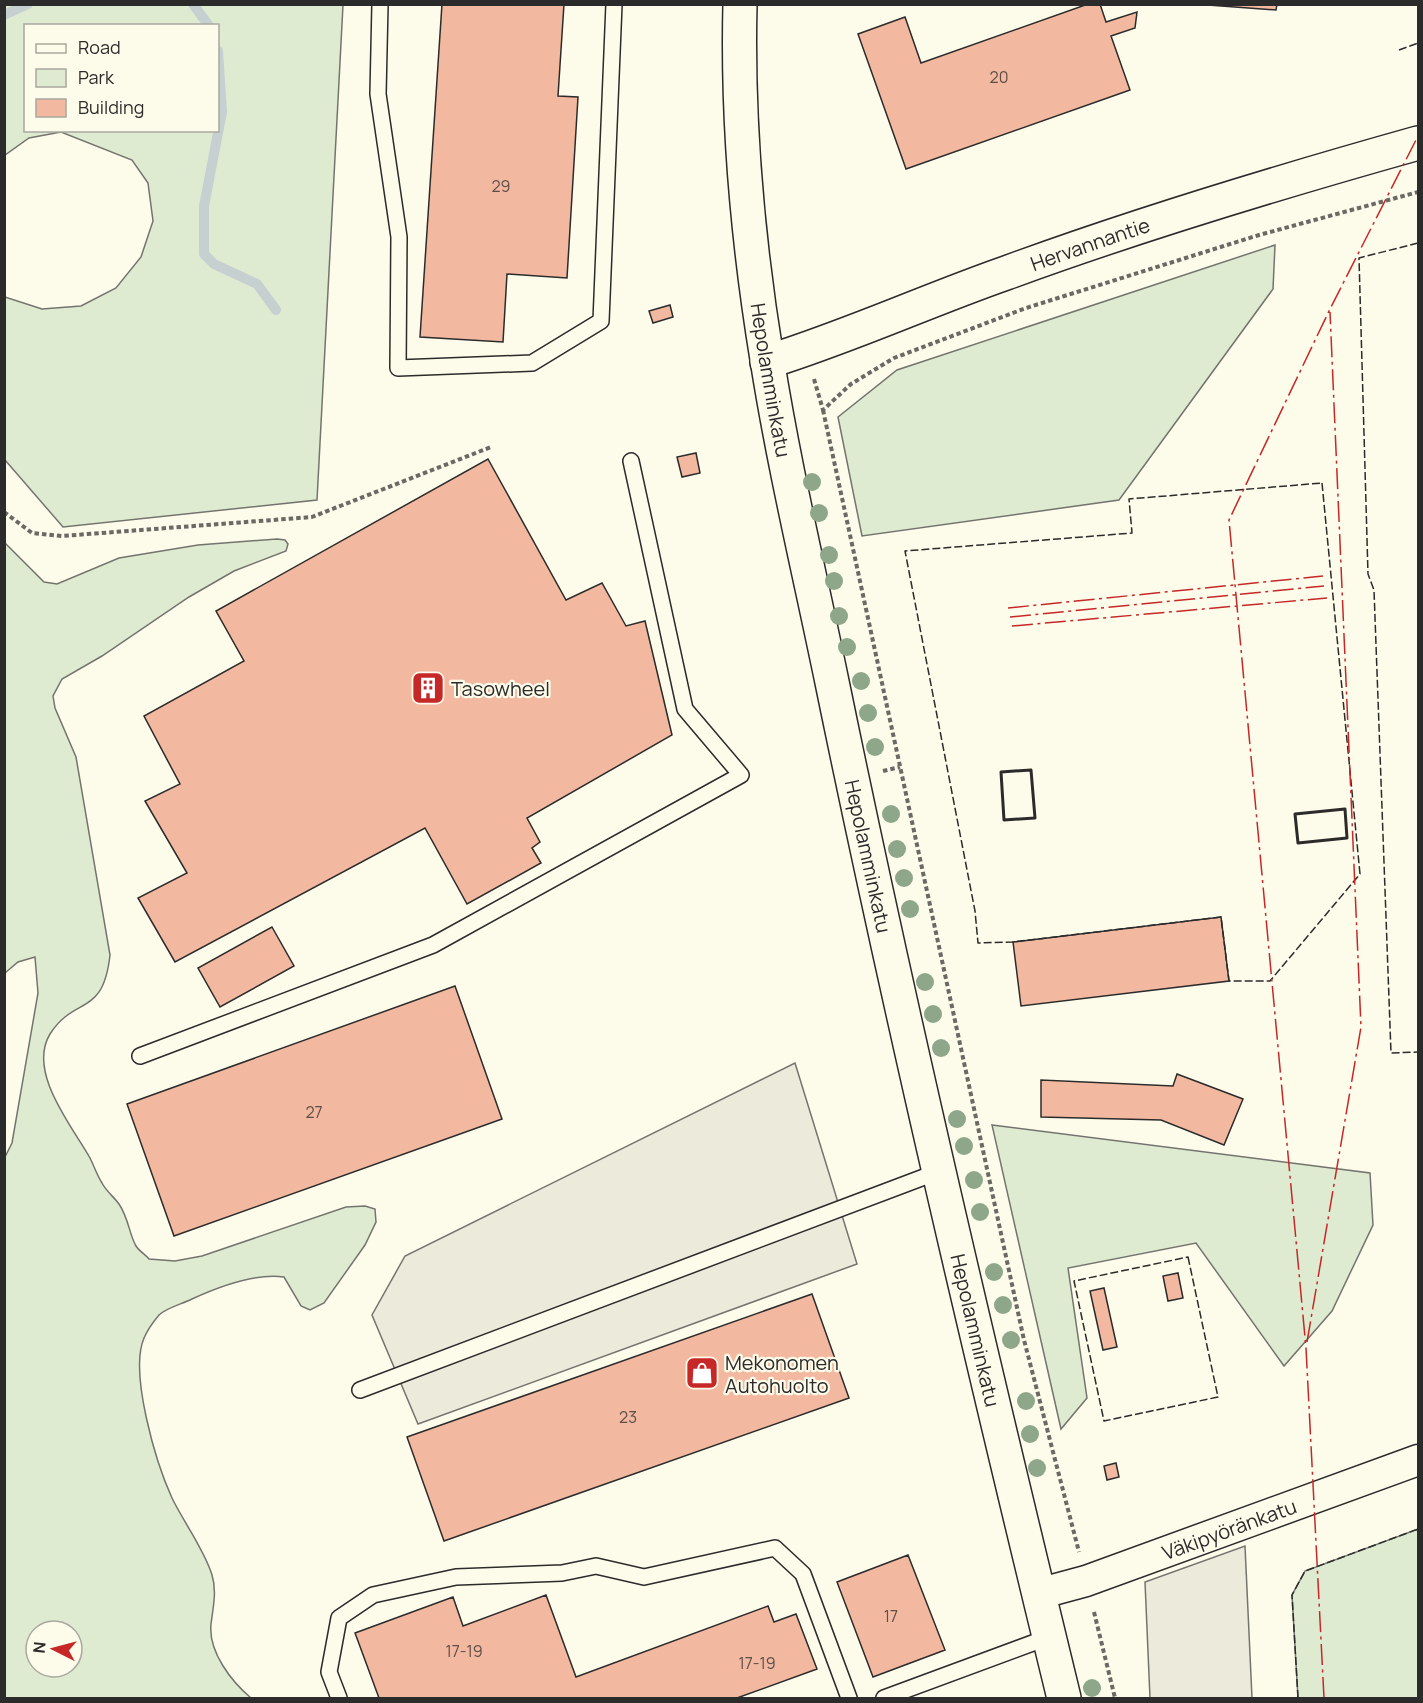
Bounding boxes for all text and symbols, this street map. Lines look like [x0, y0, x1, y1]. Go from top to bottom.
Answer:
legend [24, 24, 219, 132]
text: Road [78, 35, 121, 59]
text: Park [78, 65, 115, 89]
house number: 20 [990, 66, 1008, 88]
text: Building [78, 95, 144, 119]
house number: 29 [491, 175, 511, 197]
street label: Hervannantie [1027, 211, 1153, 277]
street label: Hepolamminkatu [745, 301, 798, 459]
building icon: Tasowheel [410, 670, 446, 706]
place label: Tasowheel [451, 675, 550, 702]
street label: Hepolamminkatu [839, 777, 898, 935]
house number: 27 [305, 1101, 323, 1123]
street label: Hepolamminkatu [945, 1251, 1007, 1409]
place label: Mekonomen Autohuolto [725, 1349, 839, 1399]
shop icon: Mekonomen Autohuolto [684, 1355, 720, 1391]
house number: 23 [619, 1406, 637, 1428]
street label: Väkipyöränkatu [1158, 1492, 1300, 1566]
house number: 17 [884, 1605, 898, 1627]
north arrow [24, 1619, 84, 1679]
house number: 17-19 [445, 1640, 483, 1662]
text: N [28, 1641, 51, 1654]
house number: 17-19 [738, 1652, 776, 1674]

